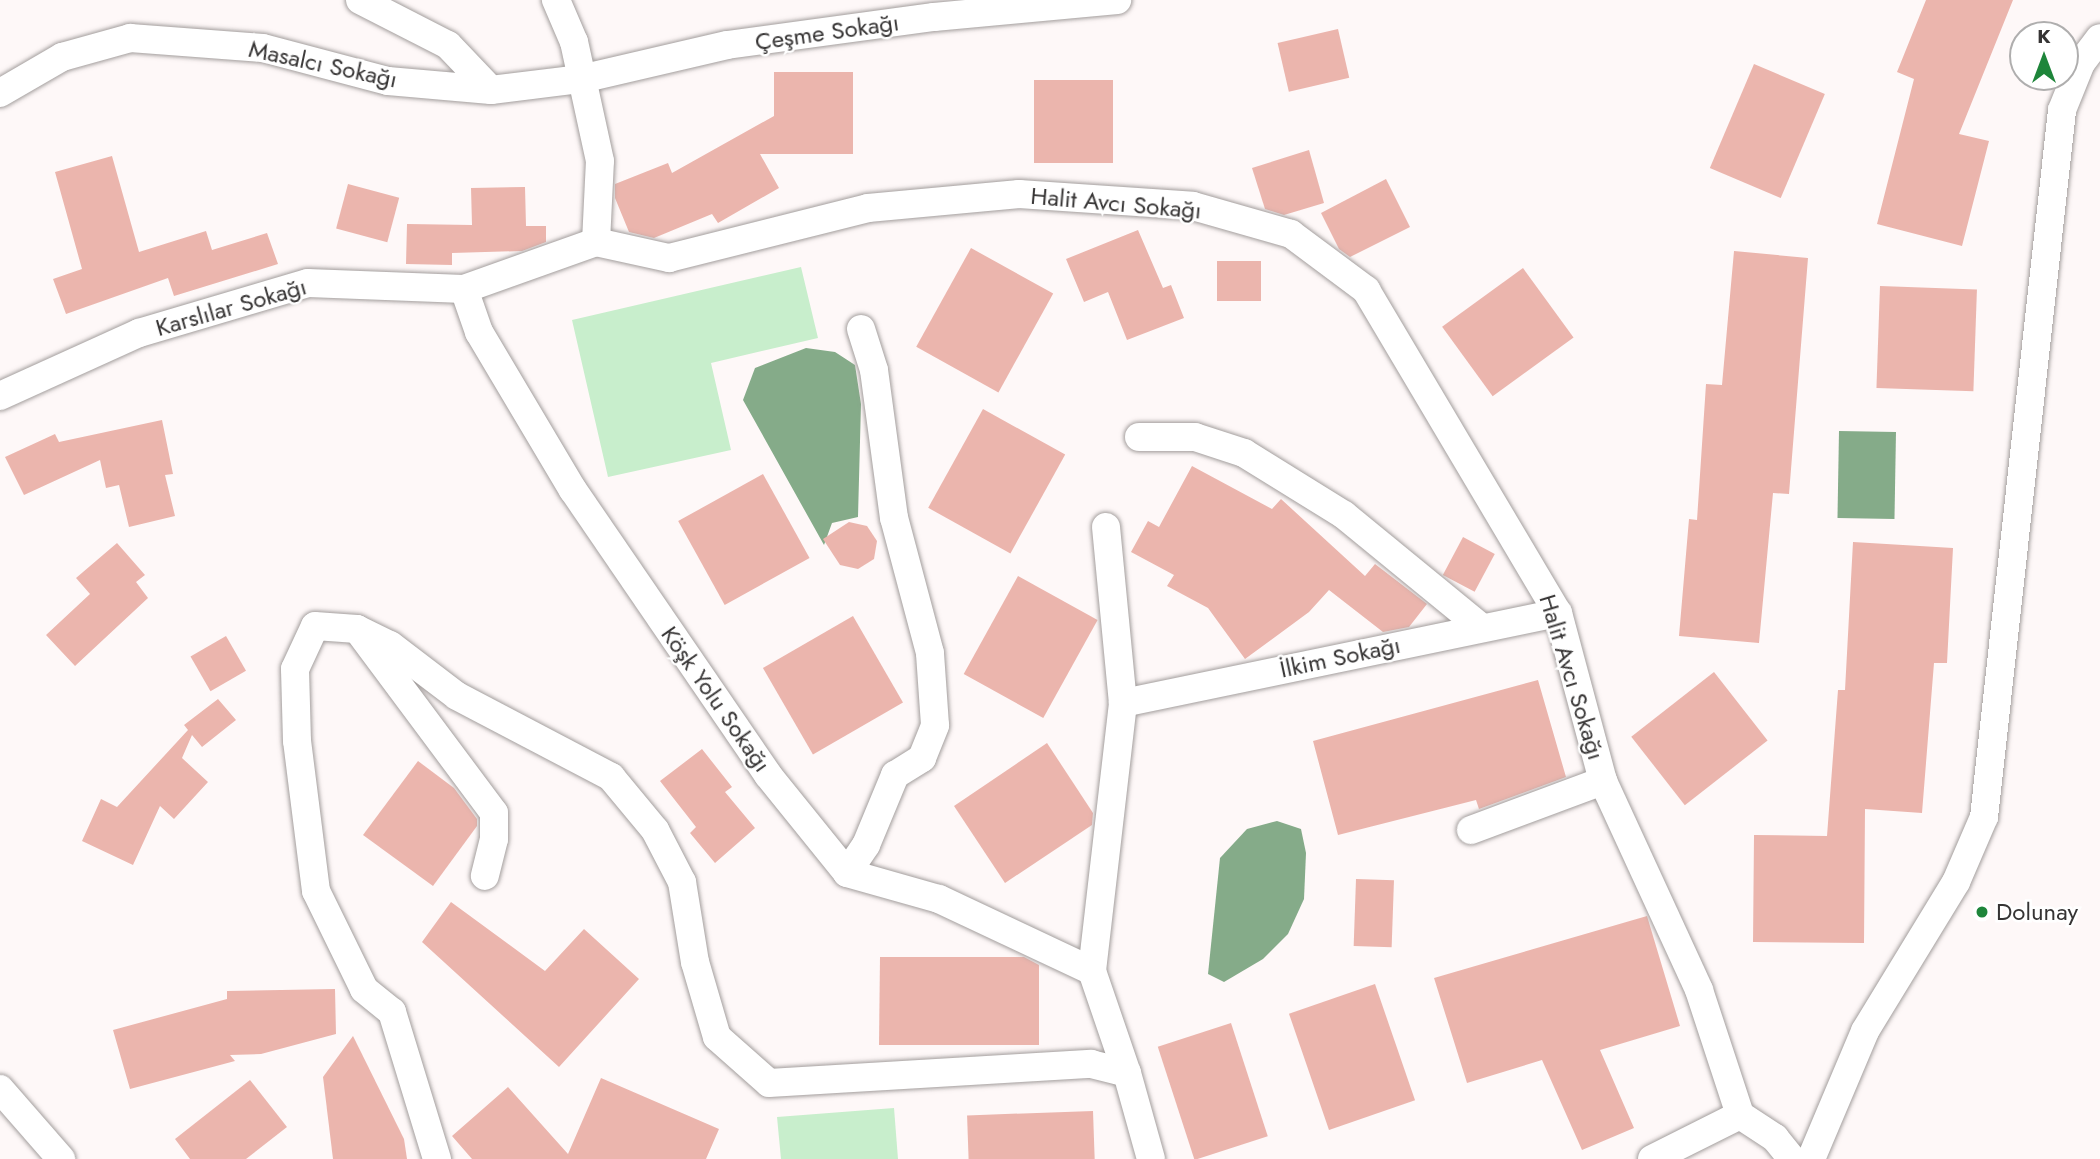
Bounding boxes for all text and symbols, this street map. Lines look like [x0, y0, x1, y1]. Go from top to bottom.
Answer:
street label: Çeşme Sokağı [753, 8, 901, 56]
north arrow [2009, 21, 2079, 91]
text: K [2037, 23, 2051, 50]
street label: Masalcı Sokağı [246, 34, 400, 94]
street label: Halit Avcı Sokağı [1029, 181, 1203, 225]
street label: Karslılar Sokağı [152, 272, 310, 342]
street label: Halit Avcı Sokağı [1533, 591, 1611, 763]
street label: Köşk Yolu Sokağı [655, 621, 777, 777]
street label: İlkim Sokağı [1277, 630, 1403, 684]
place label: Dolunay [1996, 898, 2078, 926]
marker: Dolunay [1974, 904, 1990, 920]

